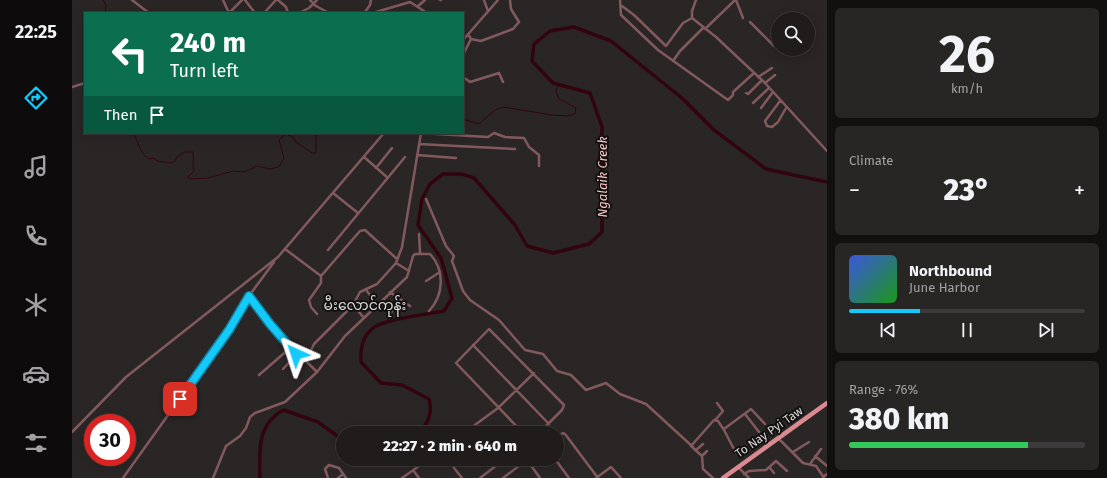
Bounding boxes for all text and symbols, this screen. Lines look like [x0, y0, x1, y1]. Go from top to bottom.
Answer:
map controls [771, 12, 815, 56]
button: search [771, 12, 815, 56]
text: 22:25 [15, 21, 57, 43]
text: 26 [939, 23, 995, 86]
text: 240 m [170, 26, 246, 59]
icon: left [104, 28, 156, 80]
text: Turn left [170, 60, 239, 82]
text: km/h [951, 81, 983, 96]
icon: directions [22, 84, 50, 112]
icon: arrive [146, 104, 168, 126]
text: Then [104, 106, 138, 124]
water label: Ngalaik Creek [595, 137, 610, 217]
icon: music [22, 153, 50, 181]
text: Climate [849, 153, 893, 168]
text: 23° [944, 172, 990, 208]
text: − [849, 177, 860, 204]
text: + [1074, 177, 1085, 204]
icon: phone [22, 222, 50, 250]
text: Northbound [909, 262, 992, 280]
text: June Harbor [909, 280, 980, 295]
icon: climate [22, 291, 50, 319]
district label: မီးလောင်ကုန်း [324, 295, 406, 317]
icon: previous [877, 319, 899, 341]
icon: pause [956, 319, 978, 341]
icon: next [1035, 319, 1057, 341]
position arrow [275, 333, 317, 375]
icon: car [22, 360, 50, 388]
pin [163, 382, 197, 416]
text: Range · 76% [849, 382, 918, 397]
icon: arrive [169, 388, 191, 410]
text: 380 km [849, 401, 949, 437]
street label: To Nay Pyi Taw [732, 403, 806, 461]
speed limit sign: 30 [84, 414, 136, 466]
icon: filters [22, 429, 50, 457]
text: 22:27 · 2 min · 640 m [383, 437, 517, 455]

